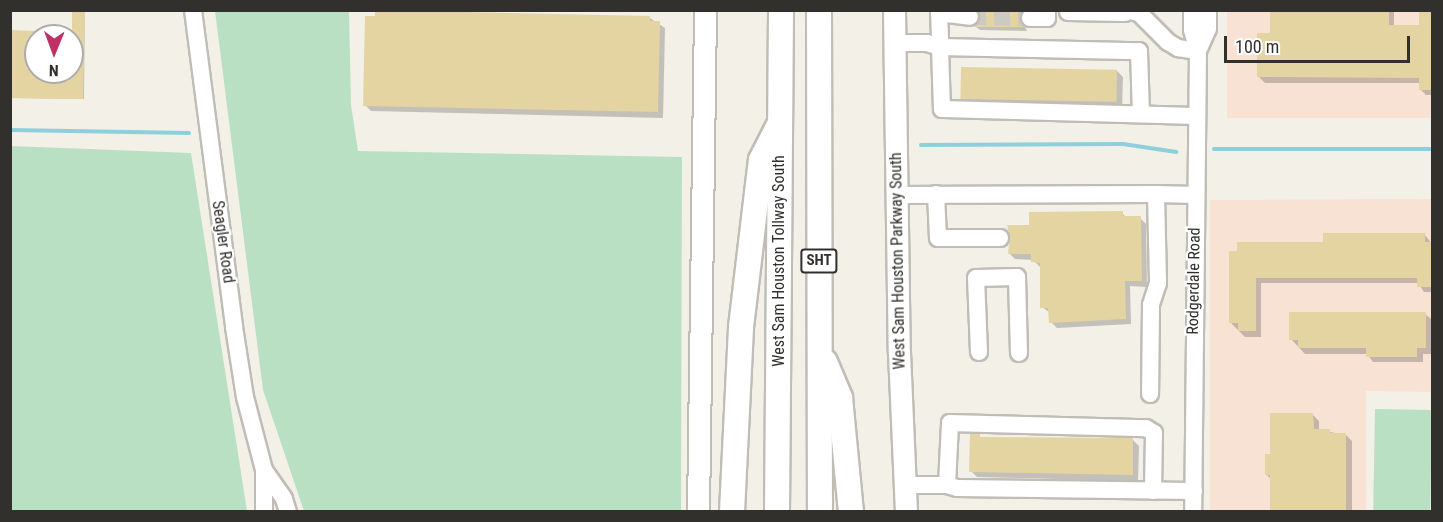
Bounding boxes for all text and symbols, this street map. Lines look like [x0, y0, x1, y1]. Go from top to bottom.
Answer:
north arrow [24, 24, 84, 84]
scale bar [1227, 24, 1413, 62]
text: 100 m [1235, 36, 1279, 57]
text: N [49, 61, 59, 80]
street label: West Sam Houston Parkway South [887, 152, 909, 370]
street label: West Sam Houston Tollway South [769, 155, 789, 367]
street label: Seagler Road [208, 199, 238, 285]
street label: Rodgerdale Road [1183, 227, 1205, 335]
road number: SHT [800, 249, 838, 273]

